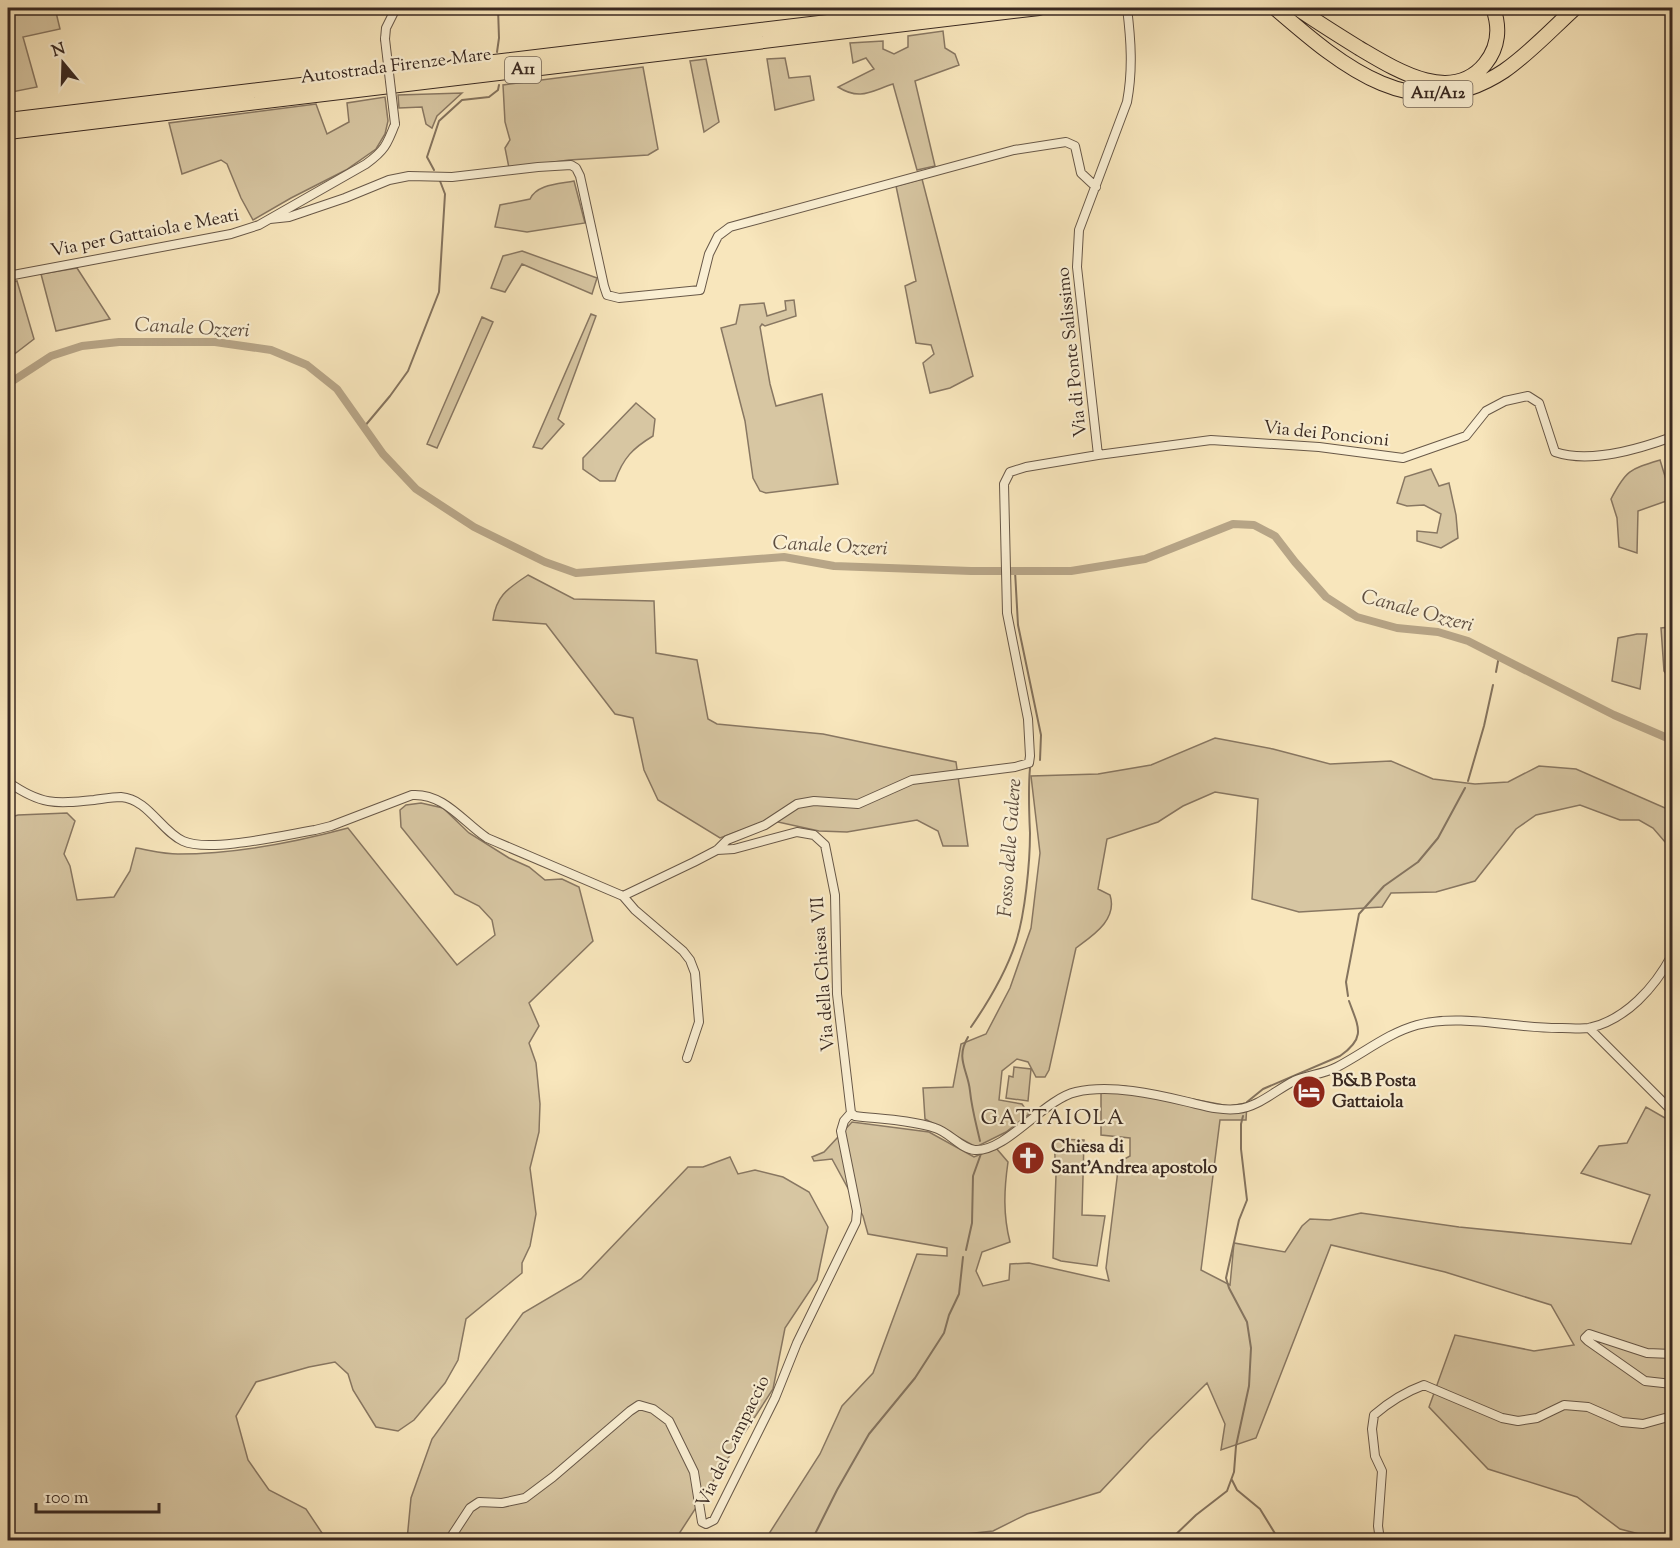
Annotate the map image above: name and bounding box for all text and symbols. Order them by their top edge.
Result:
north arrow [33,33,93,93]
text: N [49,38,69,64]
street label: Autostrada Firenze-Mare [299,42,493,92]
road number: A11 [505,57,541,83]
road number: A11/A12 [1404,81,1472,107]
street label: Via per Gattaiola e Meati [49,203,241,265]
street label: Via di Ponte Salissimo [1051,266,1095,438]
water label: Canale Ozzeri [134,312,250,346]
street label: Via dei Poncioni [1262,415,1390,455]
water label: Canale Ozzeri [772,530,888,564]
water label: Canale Ozzeri [1358,583,1476,641]
water label: Fosso delle Galere [992,778,1030,918]
street label: Via della Chiesa VII [806,896,842,1052]
place label: B&B Posta Gattaiola [1332,1069,1417,1116]
hotel icon: B&B Posta Gattaiola [1291,1074,1327,1110]
district label: GATTAIOLA [980,1104,1126,1134]
place label: Chiesa di Sant'Andrea apostolo [1051,1135,1217,1182]
church icon: Chiesa di Sant'Andrea apostolo [1010,1140,1046,1176]
street label: Via del Campaccio [691,1371,777,1513]
scale bar [36,1476,159,1514]
text: 100 m [45,1486,89,1512]

